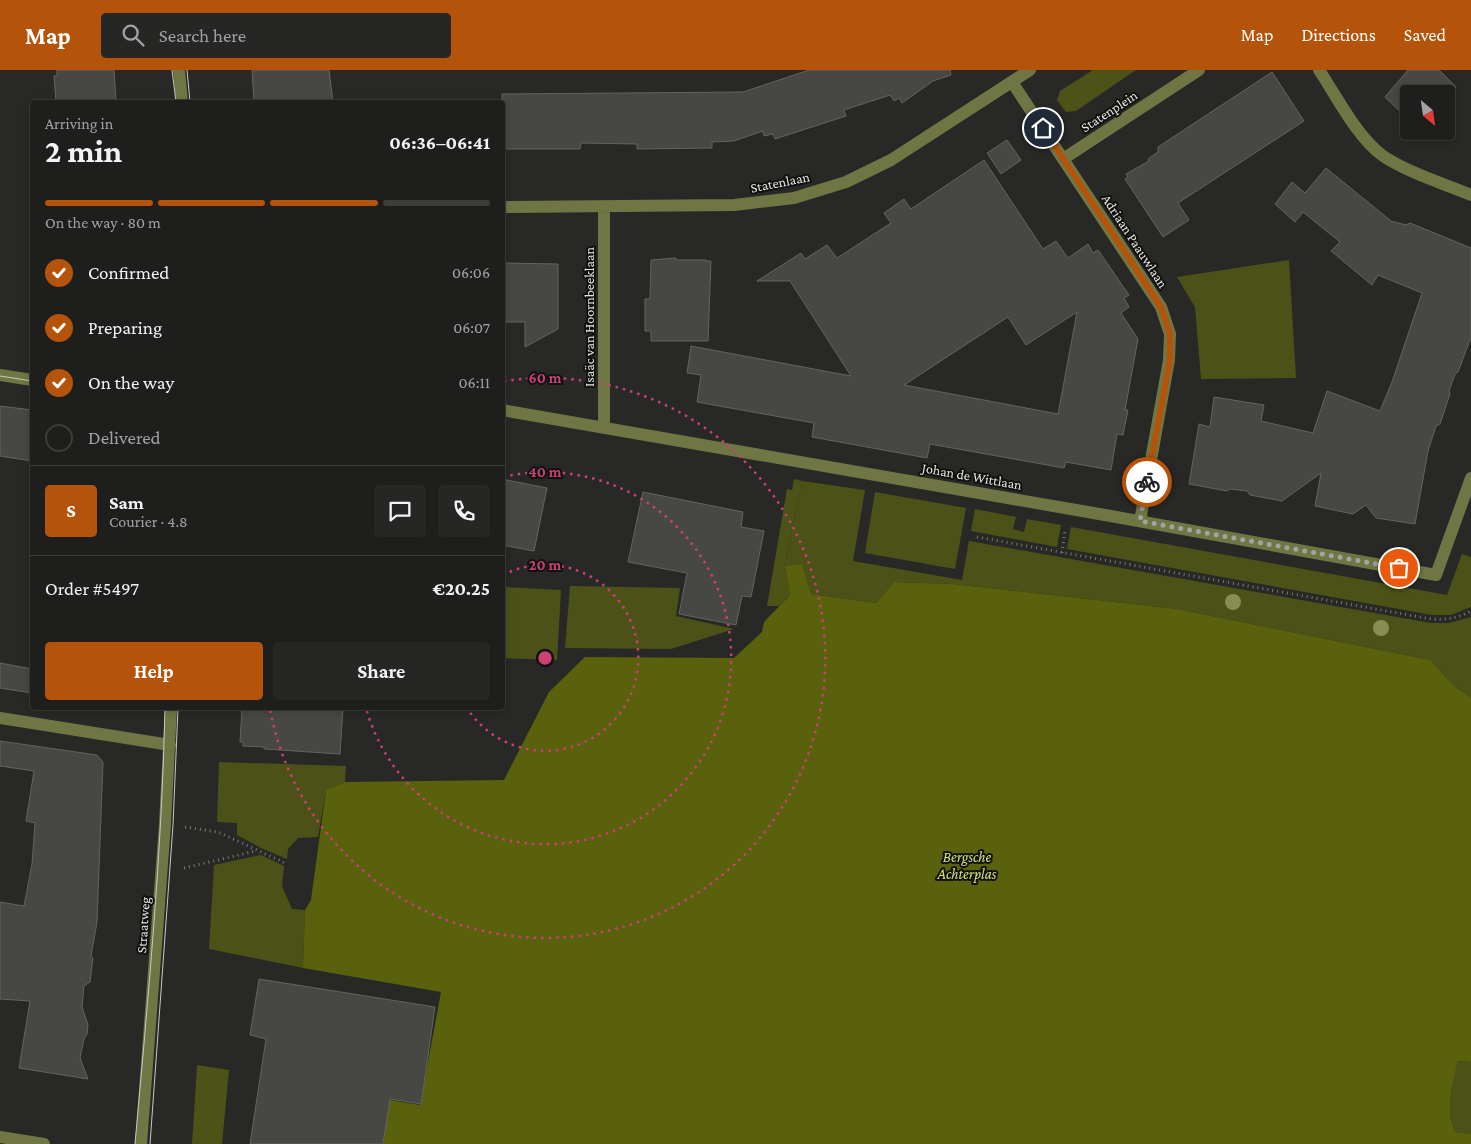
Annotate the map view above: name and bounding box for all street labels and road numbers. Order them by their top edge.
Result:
street label: Statenplein [1078,87,1141,135]
street label: Statenlaan [749,168,811,196]
street label: Adriaan Paauwlaan [1099,191,1172,291]
street label: Isaäc van Hoornbeeklaan [581,247,597,387]
street label: Johan de Wittlaan [919,459,1024,493]
street label: Straatweg [133,896,153,954]

